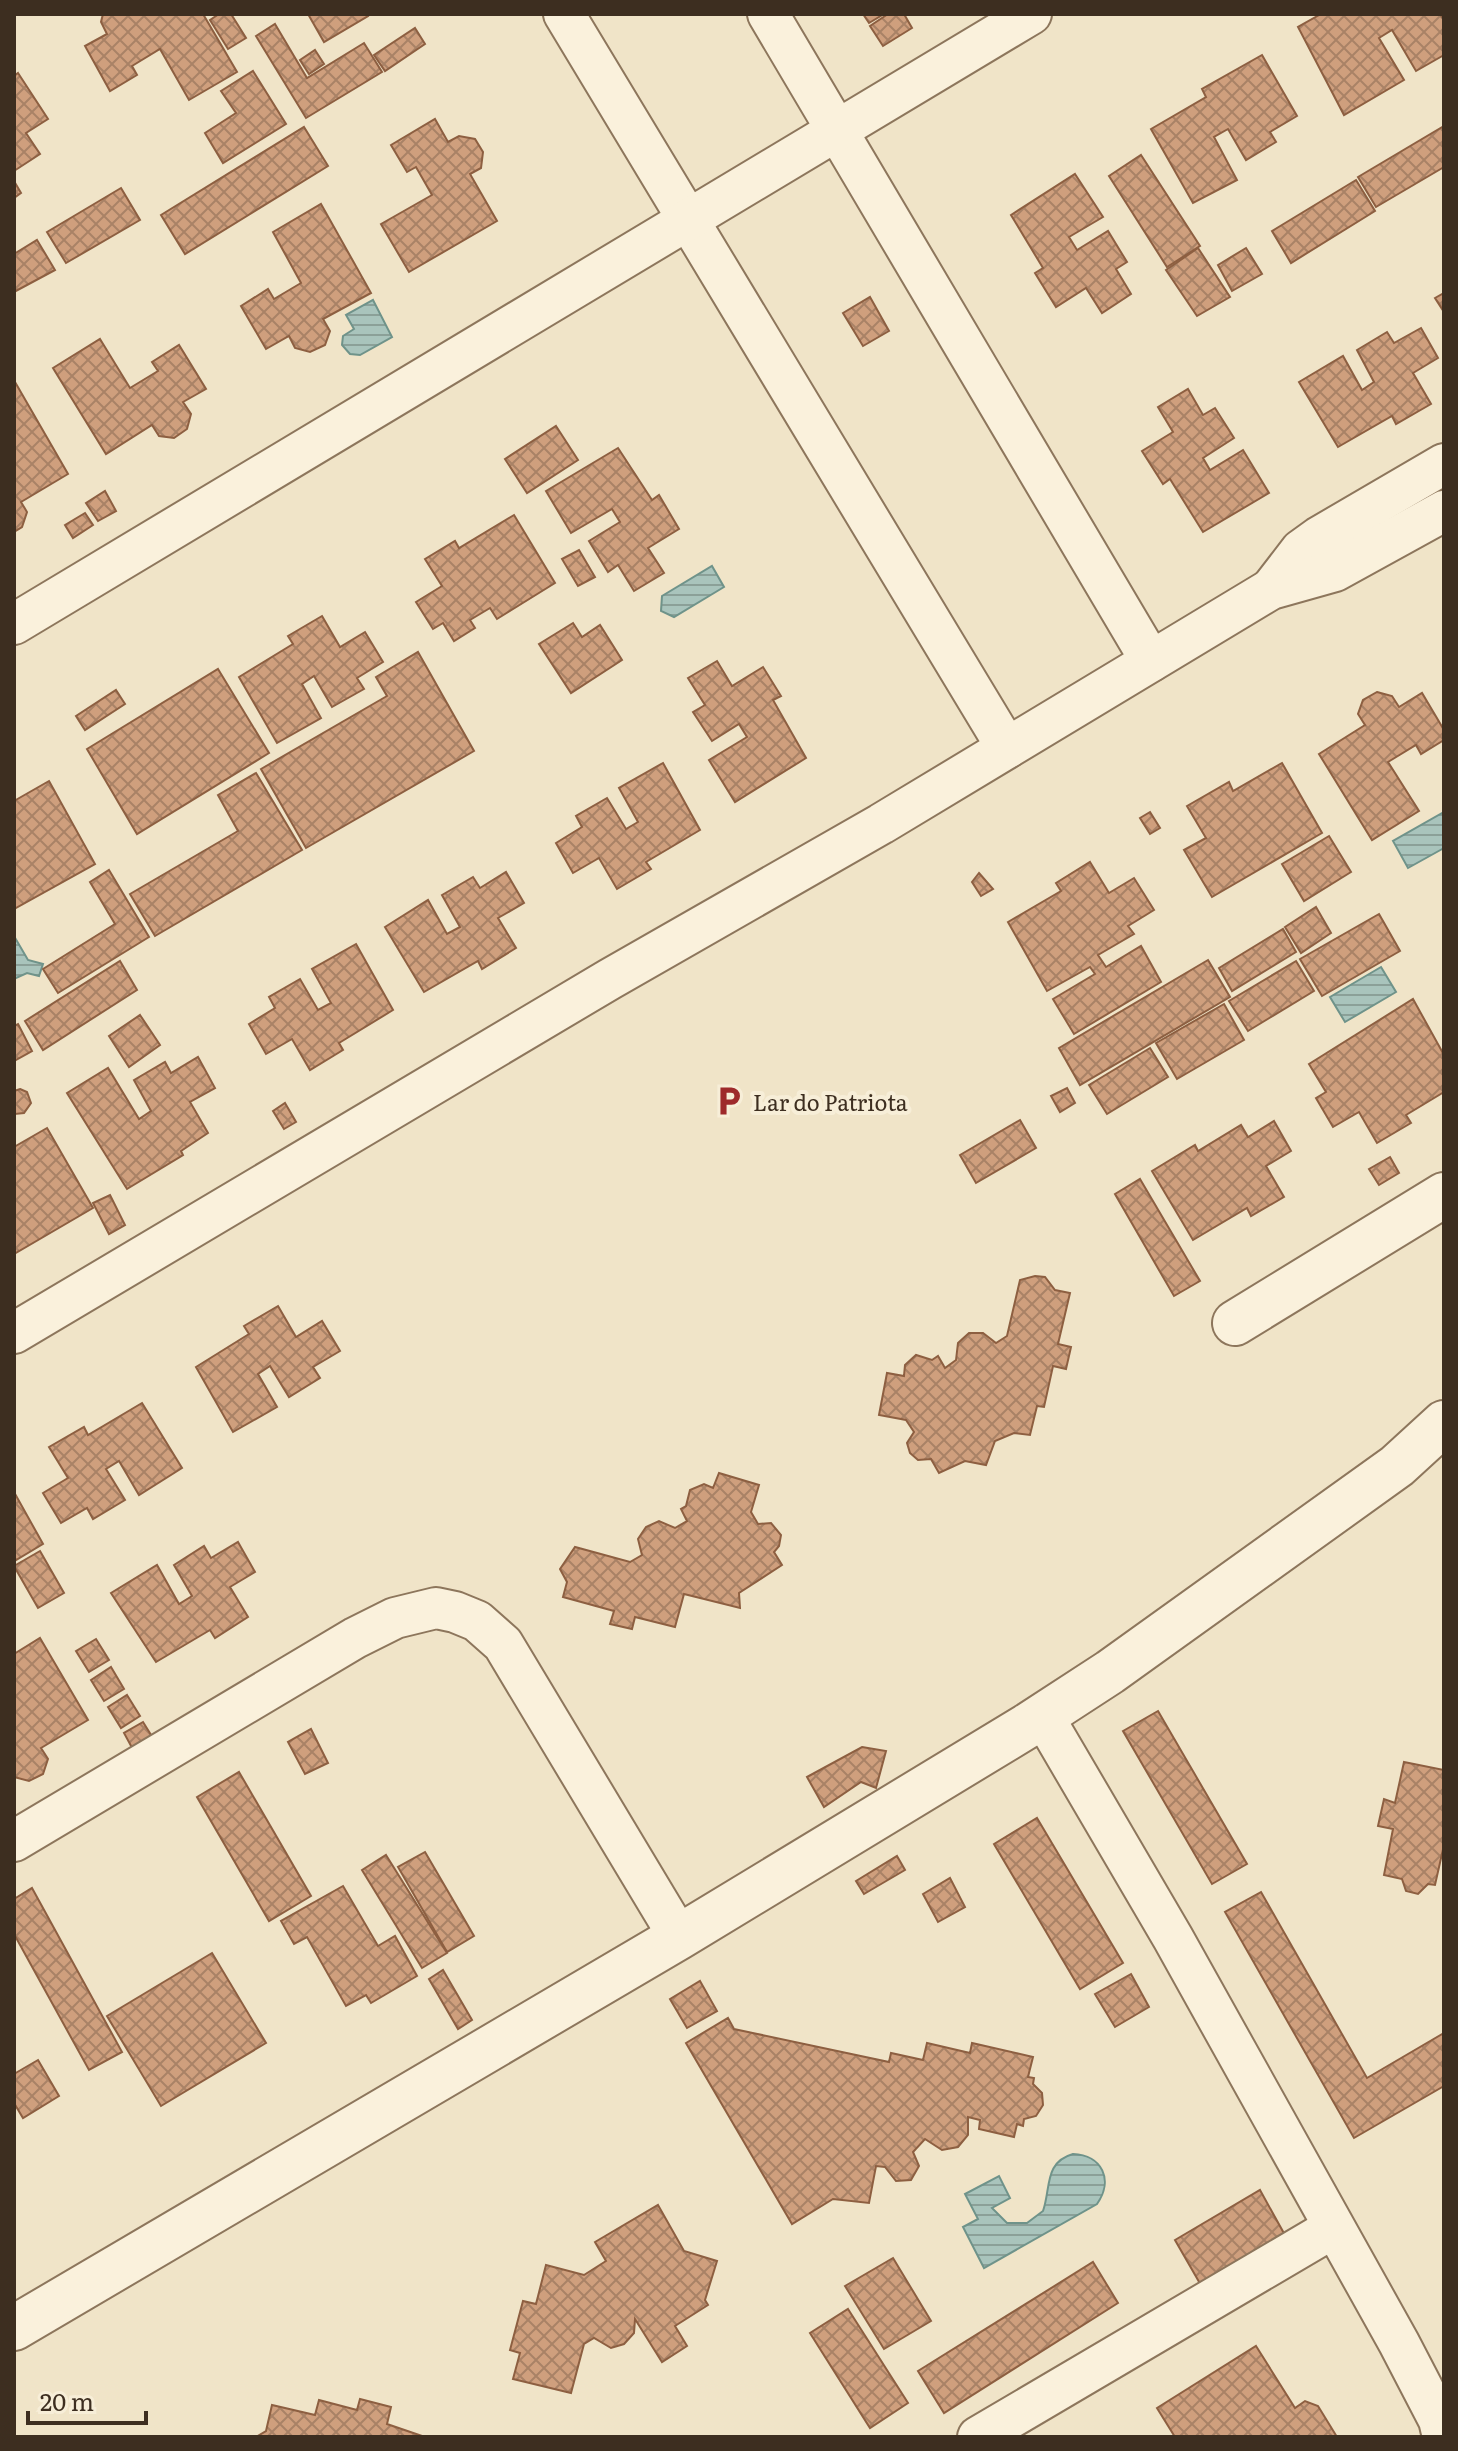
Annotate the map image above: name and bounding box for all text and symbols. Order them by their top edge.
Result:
parking icon: Lar do Patriota [712,1084,746,1118]
place label: Lar do Patriota [753,1085,908,1118]
scale bar [28,2375,146,2425]
text: 20 m [40,2383,94,2418]

